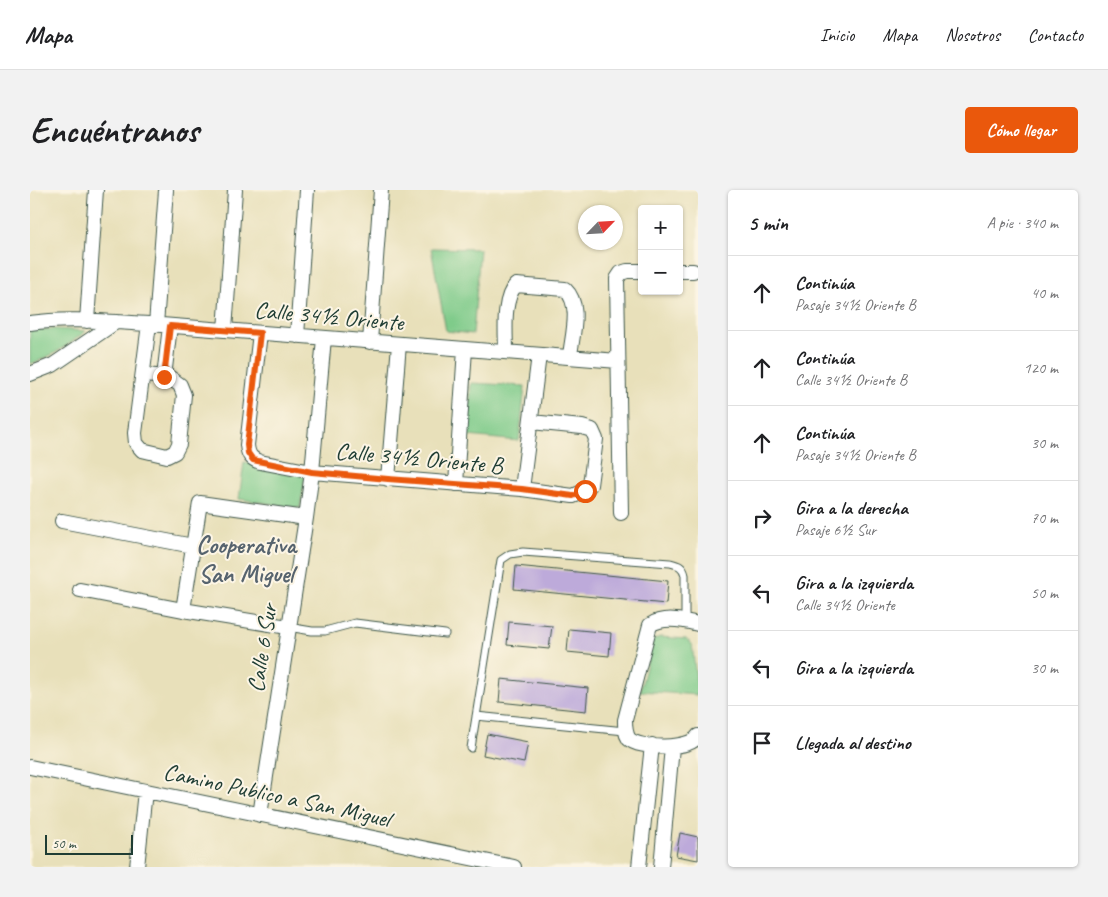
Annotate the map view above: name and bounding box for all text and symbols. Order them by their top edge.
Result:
text: Mapa [25,20,72,50]
text: Inicio [820,24,854,46]
text: Mapa [882,24,917,46]
text: Nosotros [945,24,1000,46]
text: Contacto [1028,24,1083,46]
button: Cómo llegar [965,107,1078,153]
text: Encuéntranos [30,108,199,153]
north arrow [578,205,623,250]
map controls [638,205,683,295]
button: + [638,205,683,250]
text: 5 min [748,210,788,236]
text: A pie · 340 m [987,213,1058,233]
button: − [638,250,683,295]
text: Continúa [795,271,854,295]
icon: ahead [748,279,776,307]
text: 40 m [1031,283,1058,303]
street label: Calle 34½ Oriente [253,295,407,338]
text: Pasaje 34½ Oriente B [795,295,916,315]
text: Continúa [795,346,854,370]
icon: ahead [748,354,776,382]
text: 120 m [1024,358,1058,378]
route end [153,366,176,389]
text: Calle 34½ Oriente B [795,370,907,390]
text: Continúa [795,421,854,445]
icon: ahead [748,429,776,457]
text: 30 m [1031,433,1058,453]
street label: Calle 34½ Oriente B [334,436,505,480]
text: Pasaje 34½ Oriente B [795,445,916,465]
route start [574,480,597,503]
text: Gira a la derecha [795,496,908,520]
icon: right [748,504,776,532]
text: 70 m [1031,508,1058,528]
text: Pasaje 6½ Sur [795,520,876,540]
district label: Cooperativa San Miguel [196,529,298,590]
text: Gira a la izquierda [795,571,913,595]
icon: left [748,579,776,607]
text: 50 m [1031,583,1058,603]
text: Calle 34½ Oriente [795,595,895,615]
street label: Calle 6 Sur [240,599,284,694]
icon: left [748,654,776,682]
text: Gira a la izquierda [795,656,913,680]
text: 30 m [1031,658,1058,678]
icon: arrive [748,729,776,757]
text: Llegada al destino [795,731,911,755]
street label: Camino Publico a San Miguel [161,756,397,835]
scale bar [45,832,132,855]
text: 50 m [52,835,76,852]

